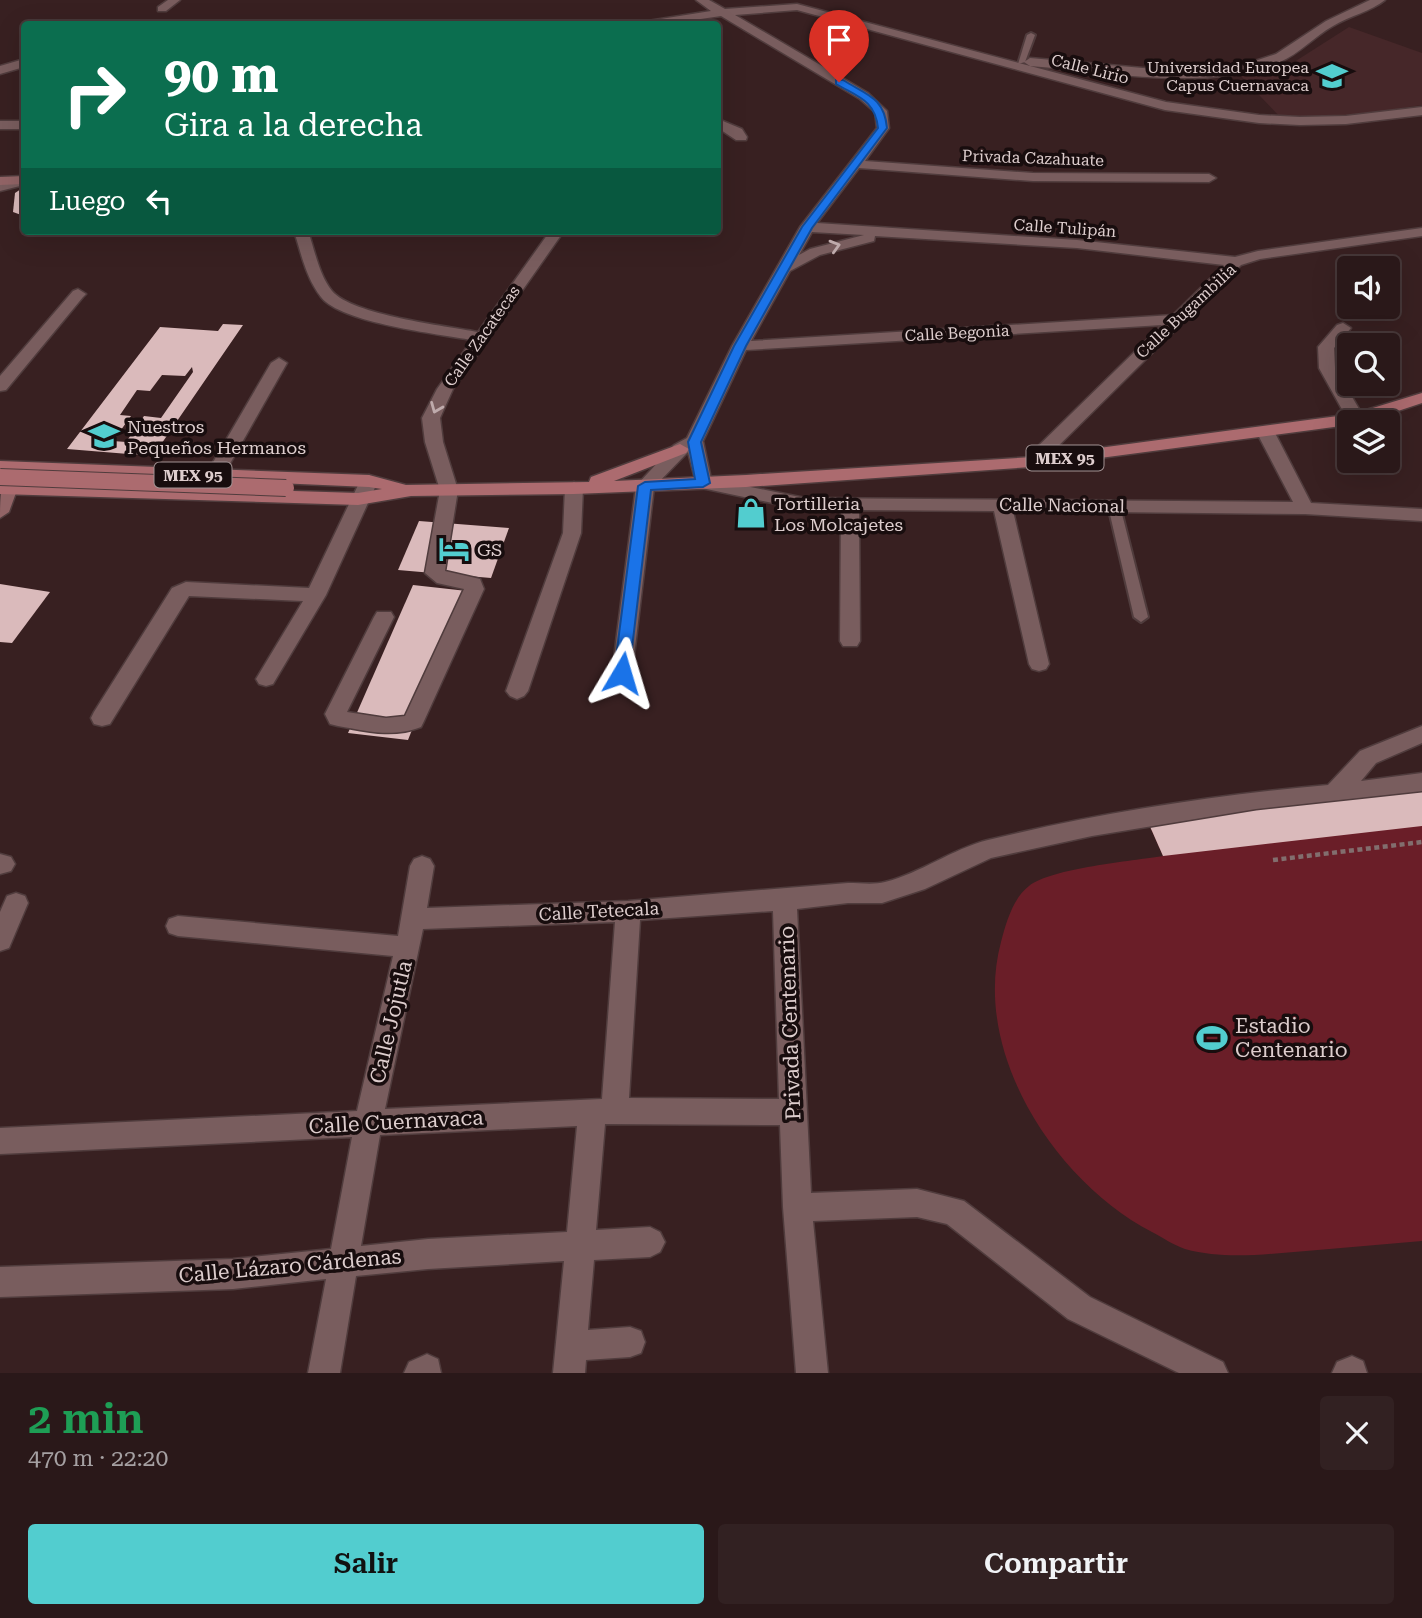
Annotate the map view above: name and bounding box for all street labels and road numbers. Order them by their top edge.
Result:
street label: Calle Lirio [1049,50,1131,88]
street label: Privada Cazahuate [962,146,1105,170]
street label: Calle Tulipán [1013,215,1117,241]
street label: Calle Bugambilia [1132,260,1240,362]
street label: Calle Zacatecas [440,282,524,390]
street label: Calle Begonia [904,321,1010,345]
road number: MEX 95 [1026,446,1104,471]
road number: MEX 95 [154,462,232,488]
street label: Calle Nacional [999,493,1125,517]
street label: Calle Tetecala [538,897,660,925]
street label: Privada Centenario [775,925,805,1121]
street label: Calle Jojutla [365,957,417,1086]
street label: Calle Cuernavaca [308,1105,485,1139]
street label: Calle Lázaro Cárdenas [178,1244,402,1288]

